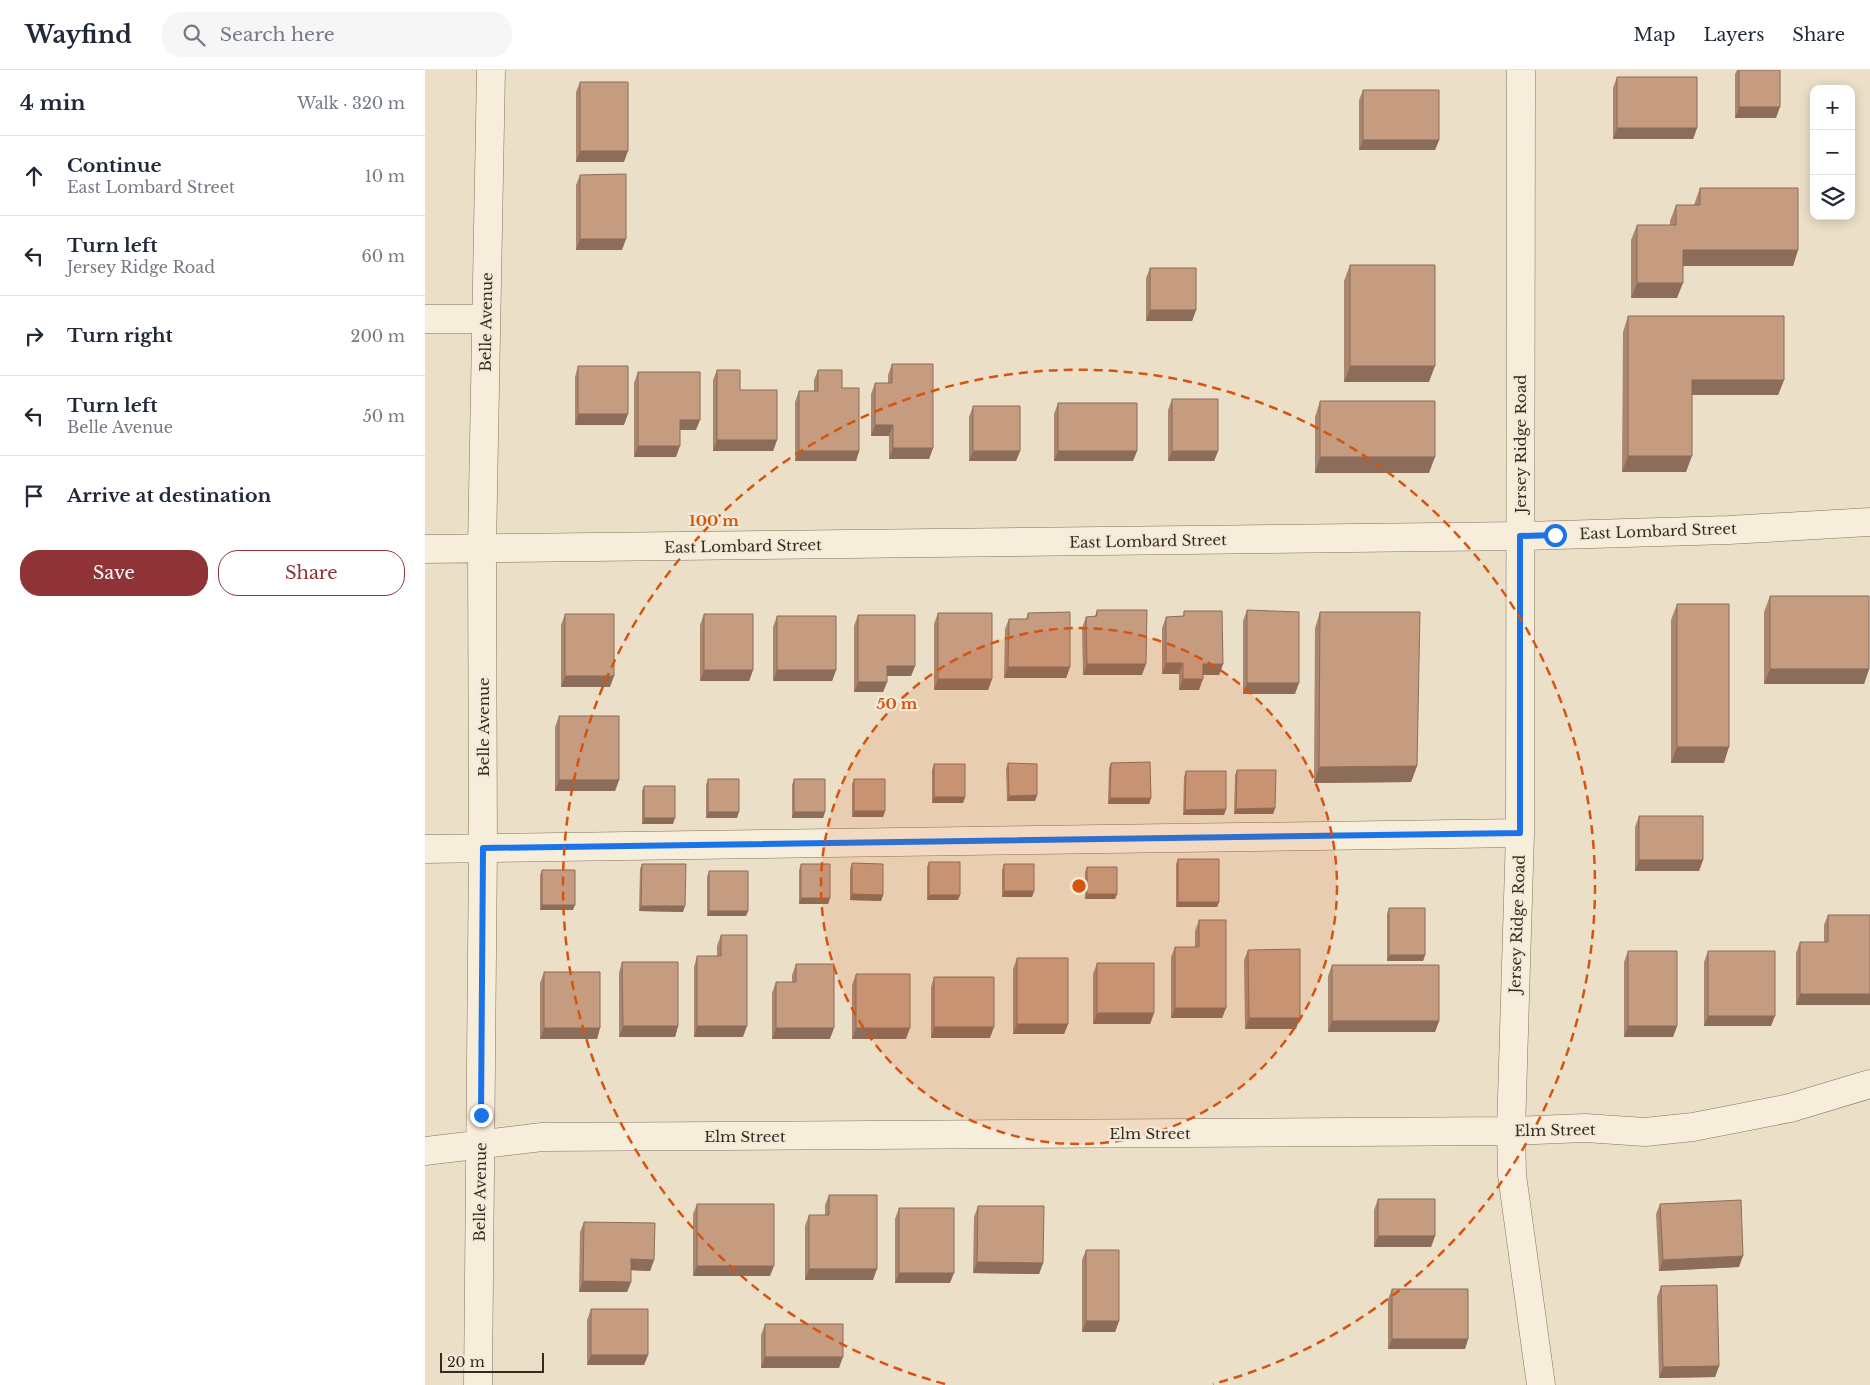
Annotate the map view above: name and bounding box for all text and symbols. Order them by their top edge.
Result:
search box [162,12,512,57]
text: Wayfind [25,20,132,49]
icon: search [180,21,208,49]
text: Search here [220,23,335,46]
text: Map [1634,24,1675,46]
text: Layers [1703,24,1764,46]
text: Share [1792,24,1845,46]
map controls [1810,85,1855,220]
button: + [1810,85,1855,130]
text: 4 min [20,90,86,116]
text: Walk · 320 m [297,93,405,113]
button: − [1810,130,1855,175]
text: Continue [67,154,162,177]
icon: ahead [20,162,48,190]
text: 10 m [365,166,405,186]
button: layers [1810,175,1855,220]
text: East Lombard Street [67,177,235,197]
text: Turn left [67,234,158,257]
icon: left [20,242,48,270]
text: 60 m [362,246,405,266]
text: Jersey Ridge Road [67,257,215,277]
street label: Belle Avenue [476,272,496,372]
icon: right [20,322,48,350]
text: Turn right [67,324,173,347]
text: 200 m [351,326,405,346]
street label: Jersey Ridge Road [1511,375,1530,515]
text: Turn left [67,394,158,417]
icon: left [20,402,48,430]
text: 50 m [363,406,405,426]
text: Belle Avenue [67,417,173,437]
icon: arrive [20,482,48,510]
text: Arrive at destination [67,484,271,507]
text: 100 m [689,511,739,530]
street label: East Lombard Street [1579,519,1737,543]
route start [1544,524,1567,547]
street label: East Lombard Street [1069,530,1227,552]
street label: East Lombard Street [664,535,822,557]
button: Save [20,550,208,596]
button: Share [218,550,405,596]
street label: Belle Avenue [474,677,493,777]
text: 50 m [877,694,918,713]
street label: Jersey Ridge Road [1505,854,1529,996]
centre of rings [1070,877,1088,895]
route end [470,1104,493,1127]
street label: Elm Street [1514,1120,1596,1140]
street label: Elm Street [1109,1124,1191,1143]
street label: Elm Street [704,1127,786,1146]
street label: Belle Avenue [470,1142,490,1242]
scale bar [440,1350,544,1373]
text: 20 m [447,1353,485,1371]

